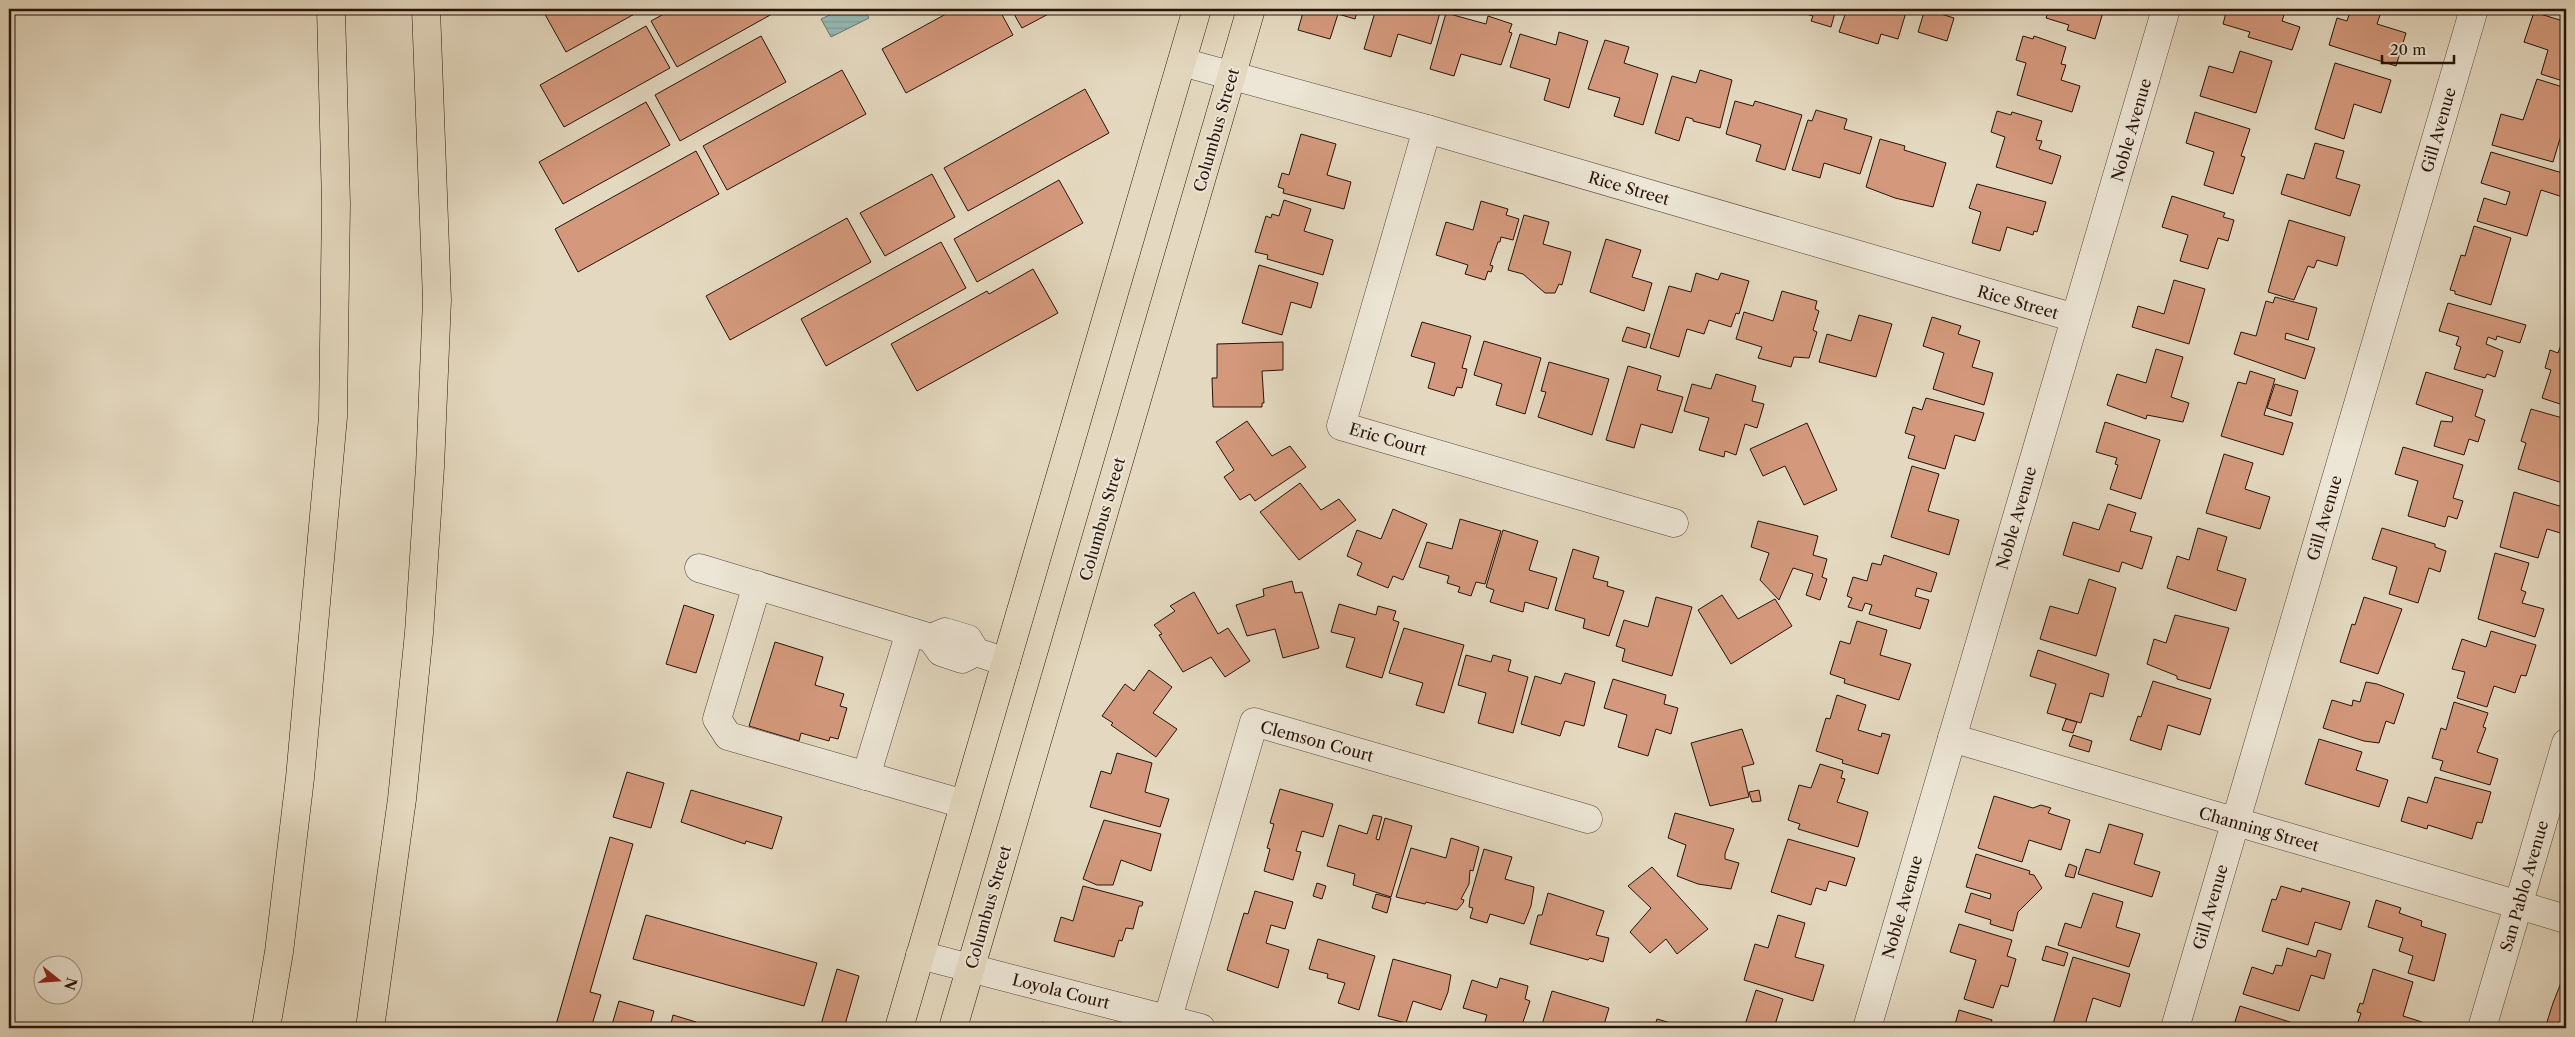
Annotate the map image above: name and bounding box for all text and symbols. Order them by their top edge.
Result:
scale bar [2382,32,2455,64]
text: 20 m [2390,40,2426,59]
street label: Columbus Street [1189,66,1243,194]
street label: Noble Avenue [2107,76,2155,184]
street label: Gill Avenue [2416,85,2460,175]
street label: Rice Street [1586,167,1672,209]
street label: Rice Street [1975,281,2061,323]
street label: Eric Court [1347,418,1429,460]
street label: Columbus Street [1075,455,1129,583]
street label: Noble Avenue [1992,464,2040,572]
street label: Gill Avenue [2302,473,2346,563]
street label: Clemson Court [1258,716,1376,766]
street label: Channing Street [2197,802,2322,856]
street label: San Pablo Avenue [2496,818,2552,954]
street label: Columbus Street [961,843,1015,971]
street label: Noble Avenue [1878,853,1926,961]
street label: Gill Avenue [2188,862,2232,952]
north arrow [32,954,82,1004]
street label: Loyola Court [1010,969,1112,1013]
text: N [60,975,81,992]

